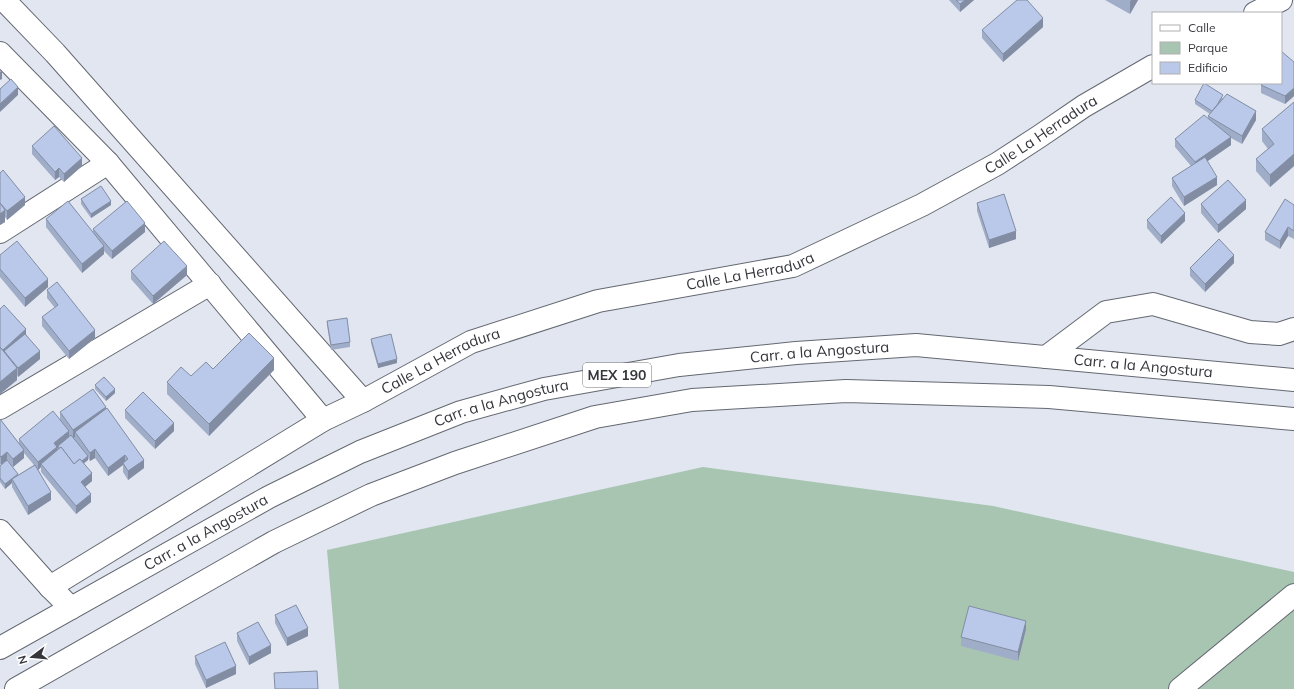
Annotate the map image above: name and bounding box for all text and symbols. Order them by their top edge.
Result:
legend [1152,12,1282,84]
text: Calle [1188,20,1215,35]
text: Parque [1188,40,1228,55]
text: Edificio [1188,60,1228,75]
street label: Calle La Herradura [981,90,1100,178]
street label: Calle La Herradura [685,247,817,294]
street label: Calle La Herradura [378,323,502,398]
street label: Carr. a la Angostura [749,337,890,367]
street label: Carr. a la Angostura [1073,350,1214,381]
road number: MEX 190 [583,363,651,387]
street label: Carr. a la Angostura [431,375,570,431]
street label: Carr. a la Angostura [140,490,271,574]
north arrow [12,637,52,677]
text: N [15,654,30,666]

